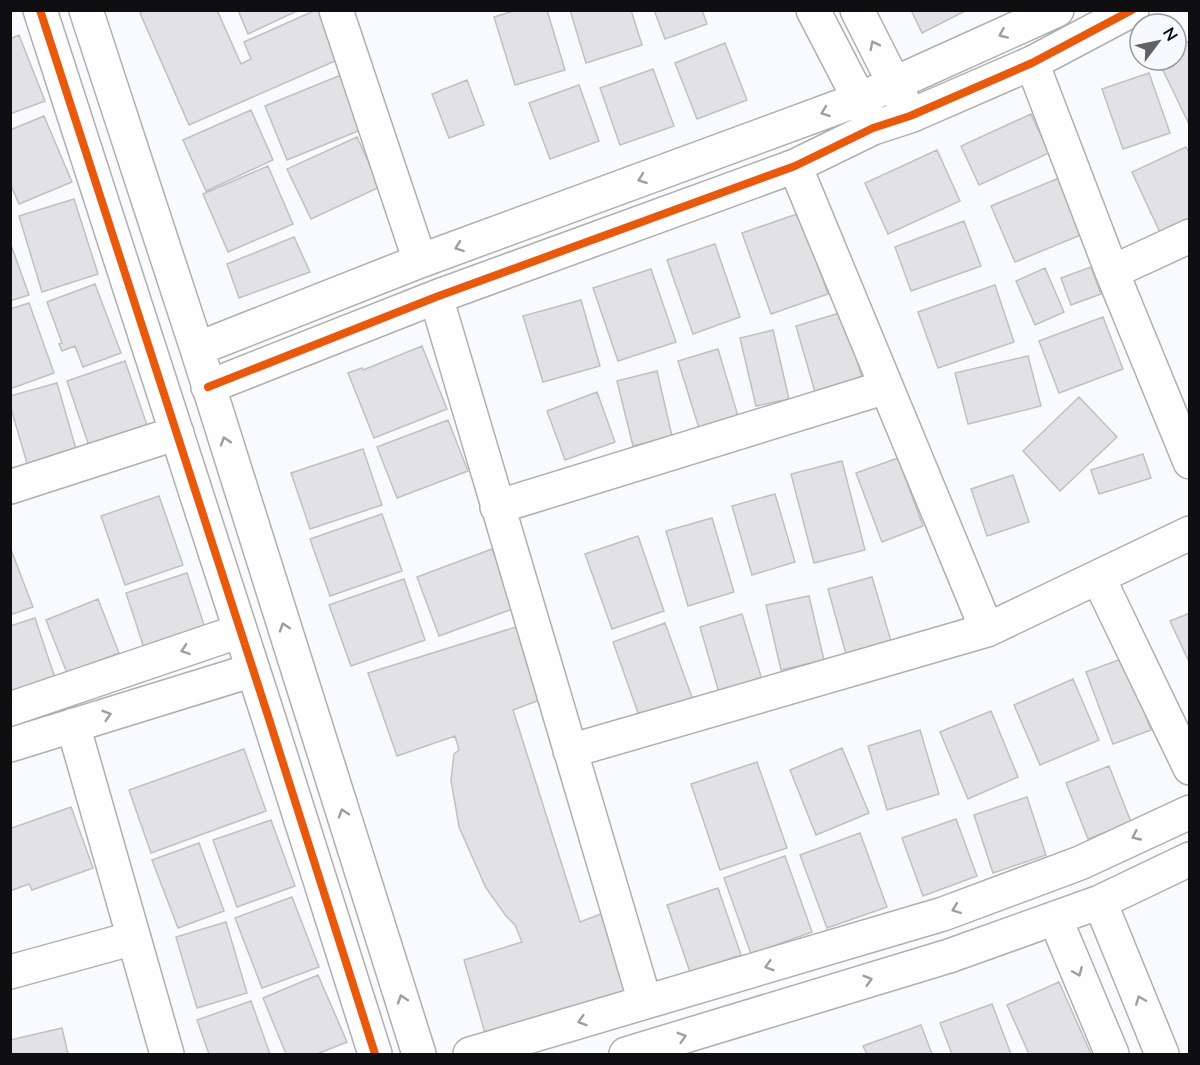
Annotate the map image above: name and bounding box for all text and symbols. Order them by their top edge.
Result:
north arrow [1128,12,1188,72]
text: N [1160,24,1182,44]
one-way arrow [999,27,1010,39]
one-way arrow [870,40,882,51]
one-way arrow [820,104,830,117]
one-way arrow [637,172,648,184]
one-way arrow [454,239,464,252]
one-way arrow [220,436,232,447]
one-way arrow [279,622,291,633]
one-way arrow [180,643,191,655]
one-way arrow [101,710,112,722]
one-way arrow [337,808,350,819]
one-way arrow [1132,829,1143,841]
one-way arrow [951,902,962,915]
one-way arrow [764,959,775,971]
one-way arrow [1071,965,1083,976]
one-way arrow [862,975,873,988]
one-way arrow [396,994,409,1005]
one-way arrow [1135,996,1147,1007]
one-way arrow [577,1014,588,1026]
one-way arrow [676,1032,687,1044]

